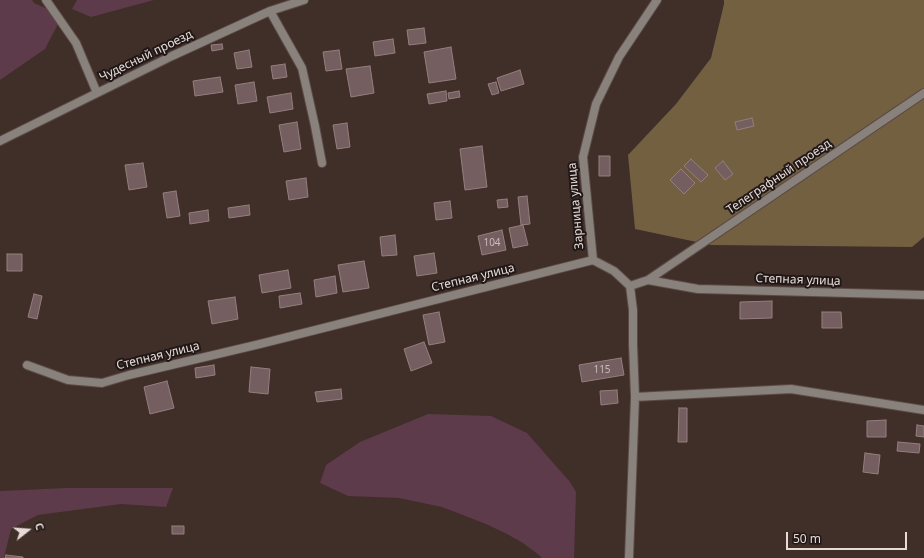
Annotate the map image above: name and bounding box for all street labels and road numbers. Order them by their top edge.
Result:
street label: Чудесный проезд [97,27,195,85]
street label: Телеграфный проезд [724,137,834,217]
street label: Зарница улица [565,162,587,250]
street label: Степная улица [430,261,516,295]
street label: Степная улица [755,271,841,289]
street label: Степная улица [115,339,201,373]

